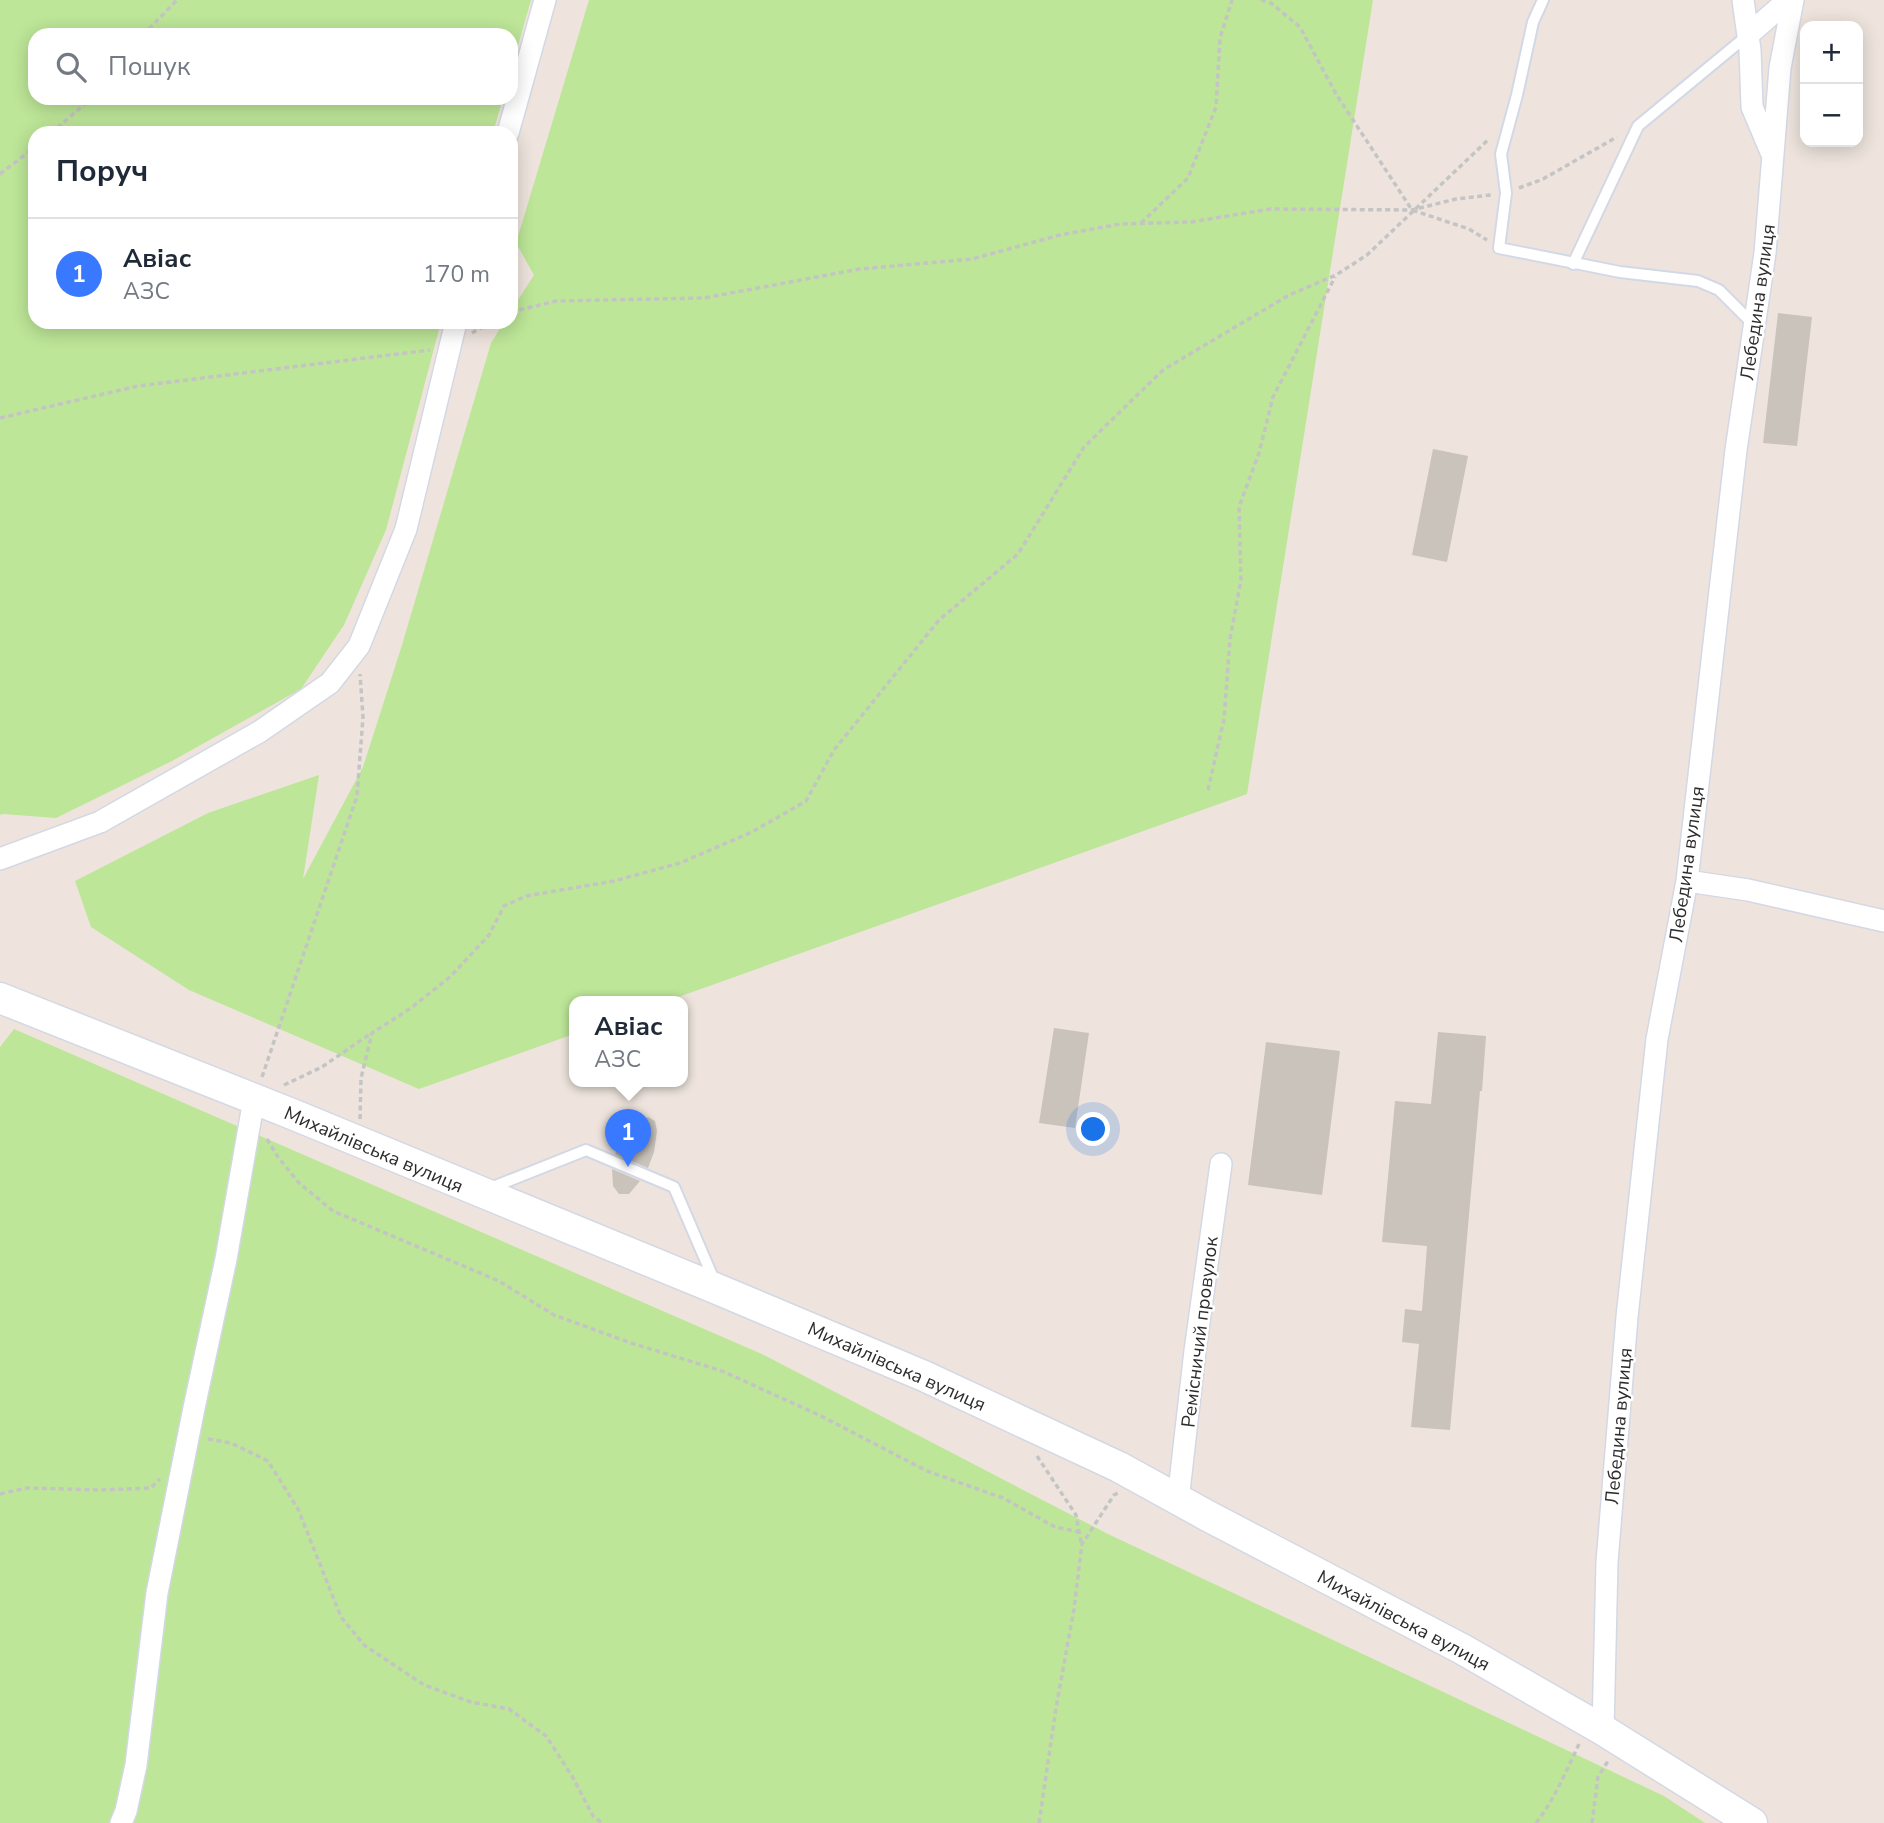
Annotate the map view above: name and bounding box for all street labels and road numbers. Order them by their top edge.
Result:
street label: Лебедина вулиця [1734,222,1782,382]
street label: Лебедина вулиця [1663,784,1711,944]
street label: Михайлівська вулиця [280,1100,467,1199]
street label: Ремісничий провулок [1175,1235,1225,1429]
street label: Михайлівська вулиця [803,1316,990,1418]
street label: Лебедина вулиця [1599,1347,1639,1506]
street label: Михайлівська вулиця [1313,1564,1495,1678]

